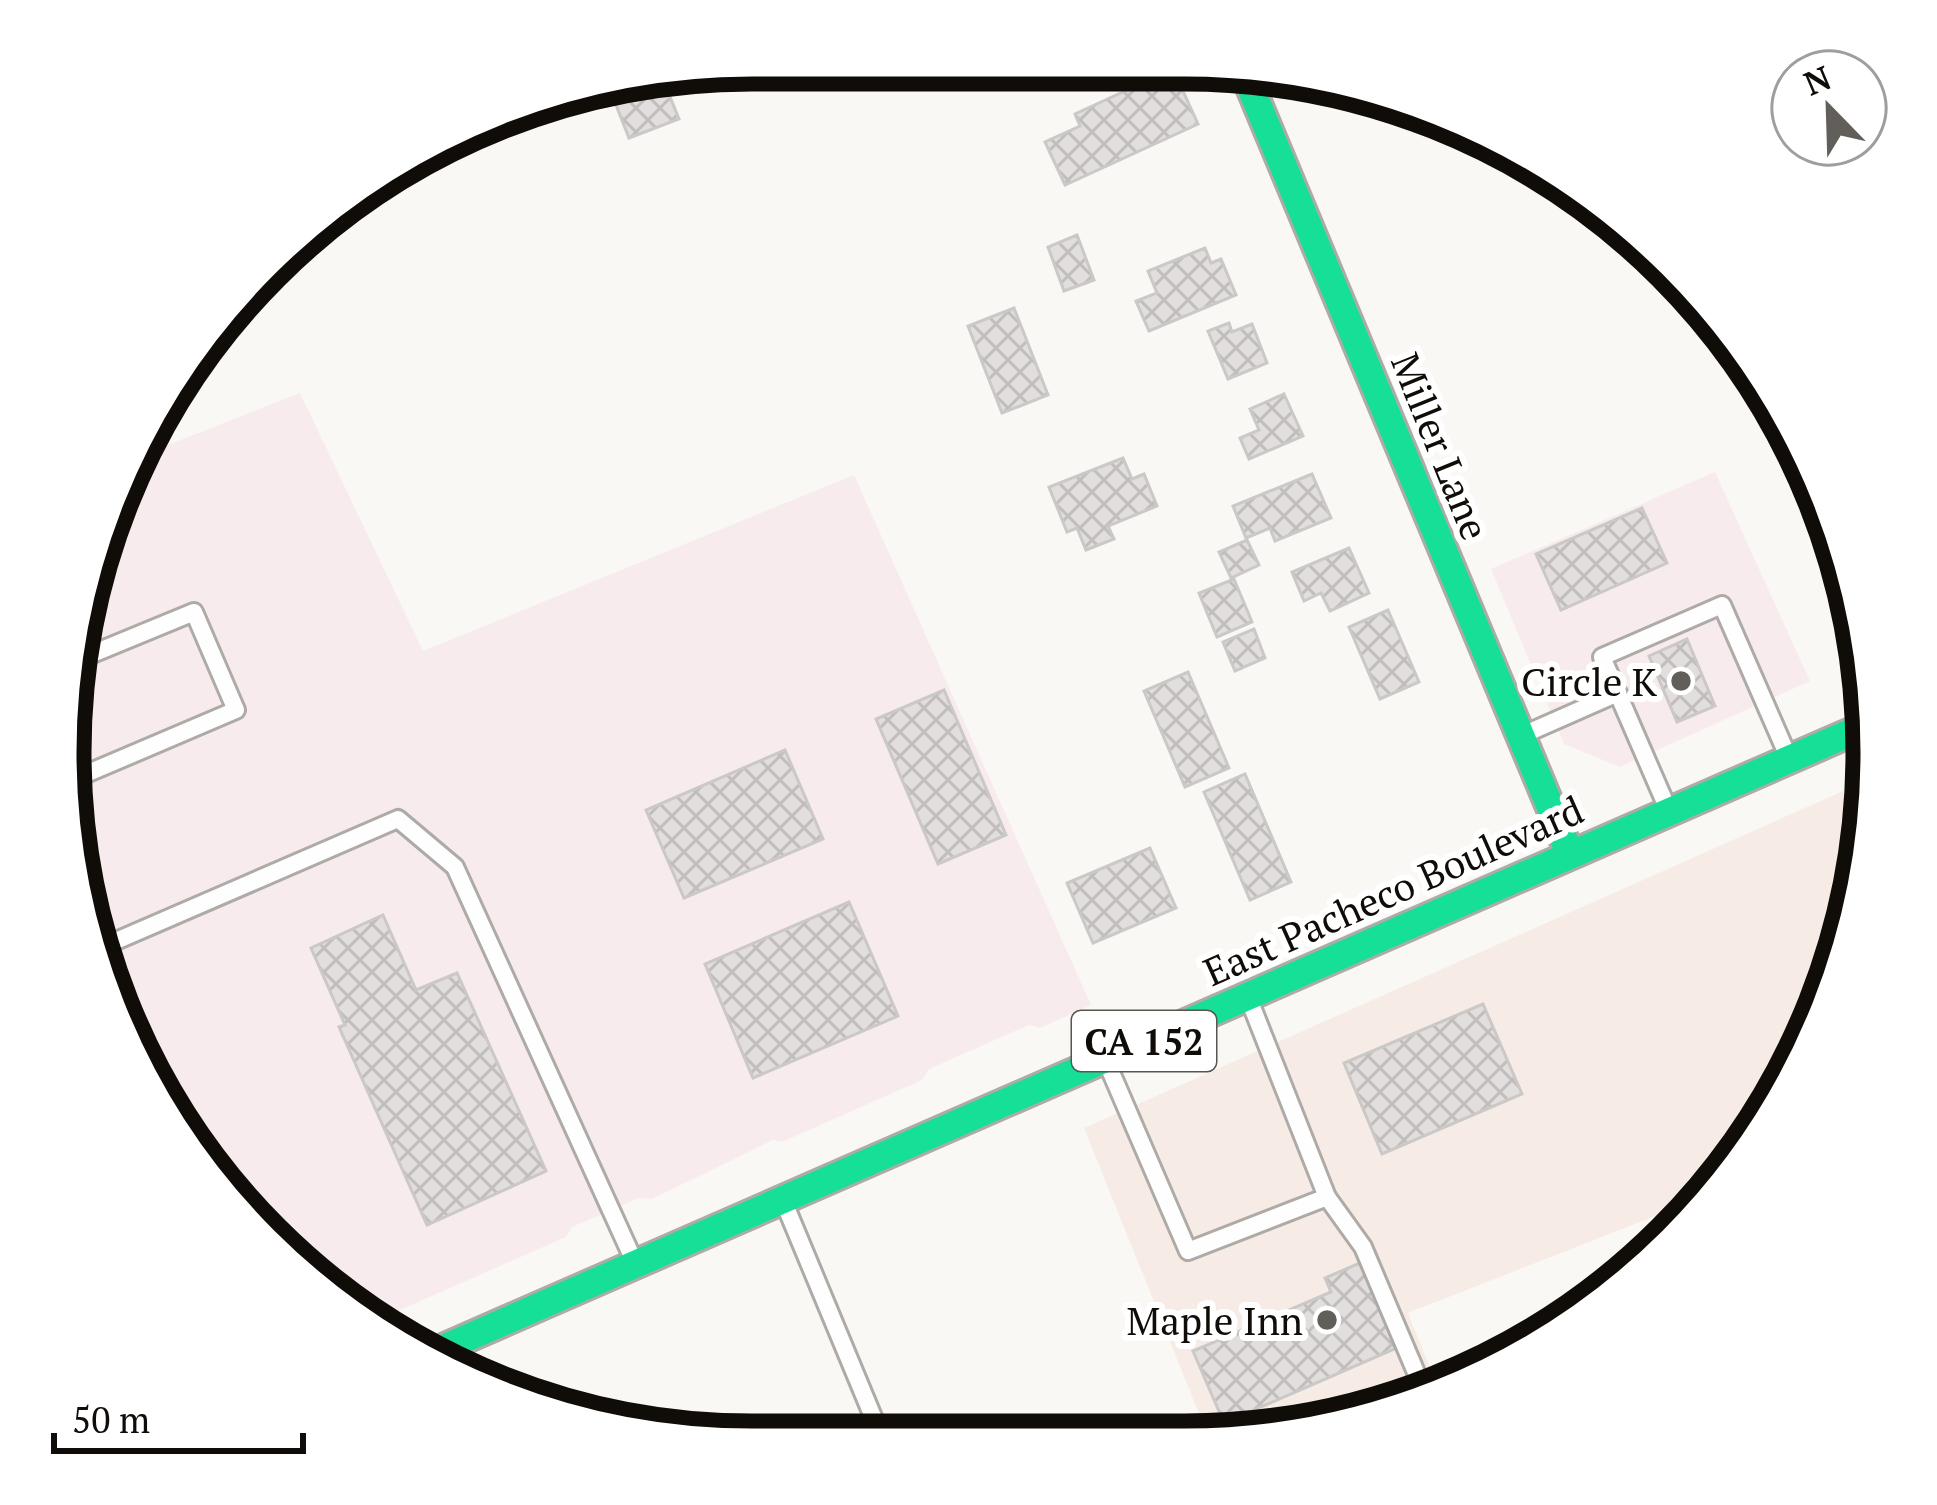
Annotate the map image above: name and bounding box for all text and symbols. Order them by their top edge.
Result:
north arrow [1769,48,1889,168]
text: N [1797,55,1837,105]
street label: Miller Lane [1380,345,1502,547]
place label: Circle K [1521,655,1658,707]
marker: Circle K [1668,668,1694,694]
street label: East Pacheco Boulevard [1195,783,1591,997]
road number: CA 152 [1072,1011,1216,1071]
place label: Maple Inn [1127,1294,1303,1346]
marker: Maple Inn [1314,1307,1340,1333]
scale bar [54,1379,303,1453]
text: 50 m [72,1396,150,1443]

